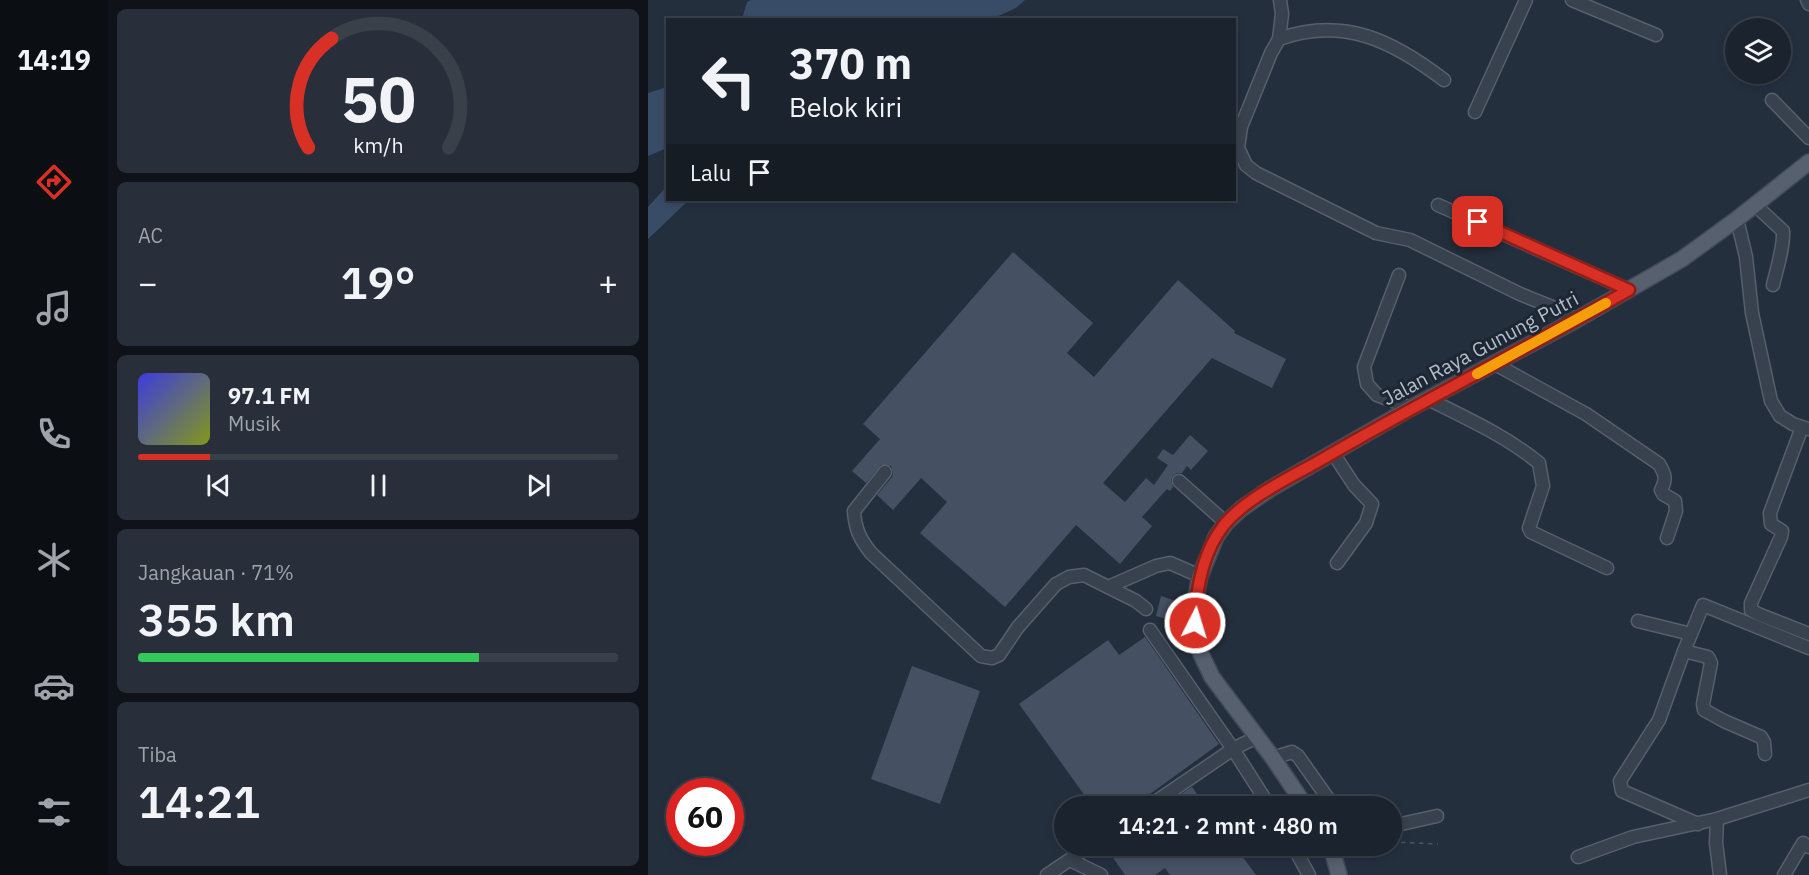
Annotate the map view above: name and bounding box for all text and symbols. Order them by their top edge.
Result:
map controls [1725,18,1791,84]
button: layers [1725,18,1791,84]
text: 370 m [789,36,912,91]
text: 14:19 [17,42,91,77]
icon: left [690,42,768,120]
text: 50 [341,58,415,139]
text: Belok kiri [789,89,902,124]
text: km/h [353,131,403,159]
icon: arrive [743,156,776,189]
text: Lalu [690,158,731,187]
icon: directions [33,161,75,203]
pin [1452,196,1503,247]
icon: arrive [1461,205,1494,238]
text: AC [138,222,163,249]
text: 19° [340,253,416,311]
text: − [138,261,158,304]
text: + [598,261,618,304]
street label: Jalan Raya Gunung Putri [1377,285,1583,411]
icon: music [33,287,75,329]
text: 97.1 FM [228,381,311,410]
text: Musik [228,410,281,437]
icon: phone [33,413,75,455]
icon: previous [202,469,235,502]
icon: pause [362,469,395,502]
icon: next [522,469,555,502]
icon: climate [33,539,75,581]
text: Jangkauan · 71% [138,559,294,586]
text: 355 km [138,590,295,648]
position arrow [1163,591,1227,655]
icon: car [33,665,75,707]
text: Tiba [138,741,177,768]
text: 14:21 [138,772,260,830]
speed limit sign: 60 [666,778,744,856]
icon: filters [33,791,75,833]
text: 14:21 · 2 mnt · 480 m [1118,811,1338,840]

